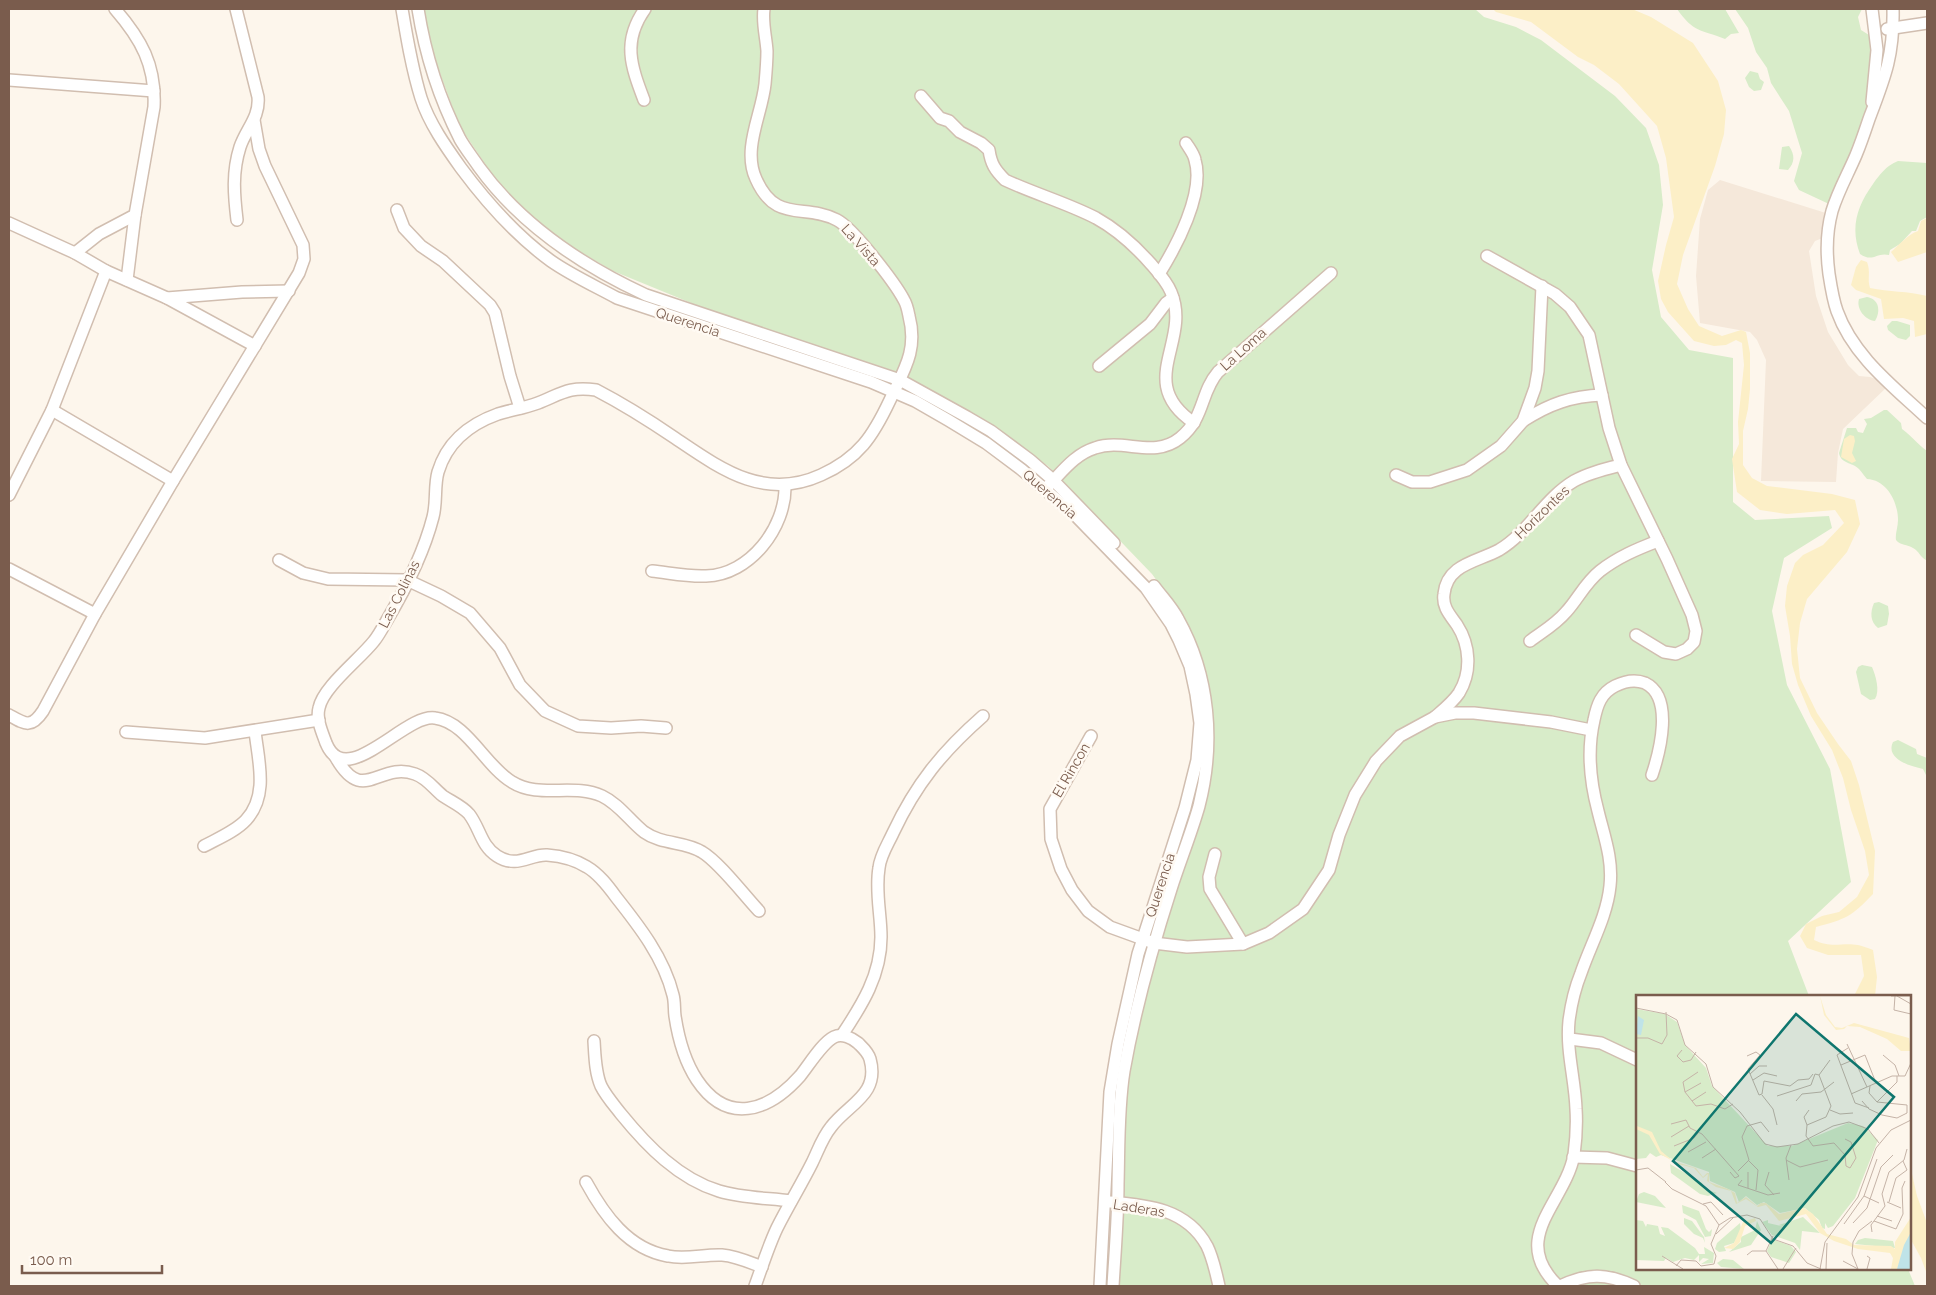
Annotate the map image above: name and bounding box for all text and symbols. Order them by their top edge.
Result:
street label: La Vista [838,221,884,269]
street label: Querencia [654,304,722,340]
street label: La Loma [1217,324,1269,374]
street label: Querencia [1020,466,1080,522]
street label: Horizontes [1512,482,1573,542]
street label: Las Colinas [375,557,423,630]
street label: El Rincon [1049,740,1093,800]
street label: Querencia [1142,851,1178,919]
inset map [1636,995,1911,1270]
street label: Laderas [1112,1196,1166,1220]
scale bar [22,1242,162,1274]
text: 100 m [30,1251,72,1269]

